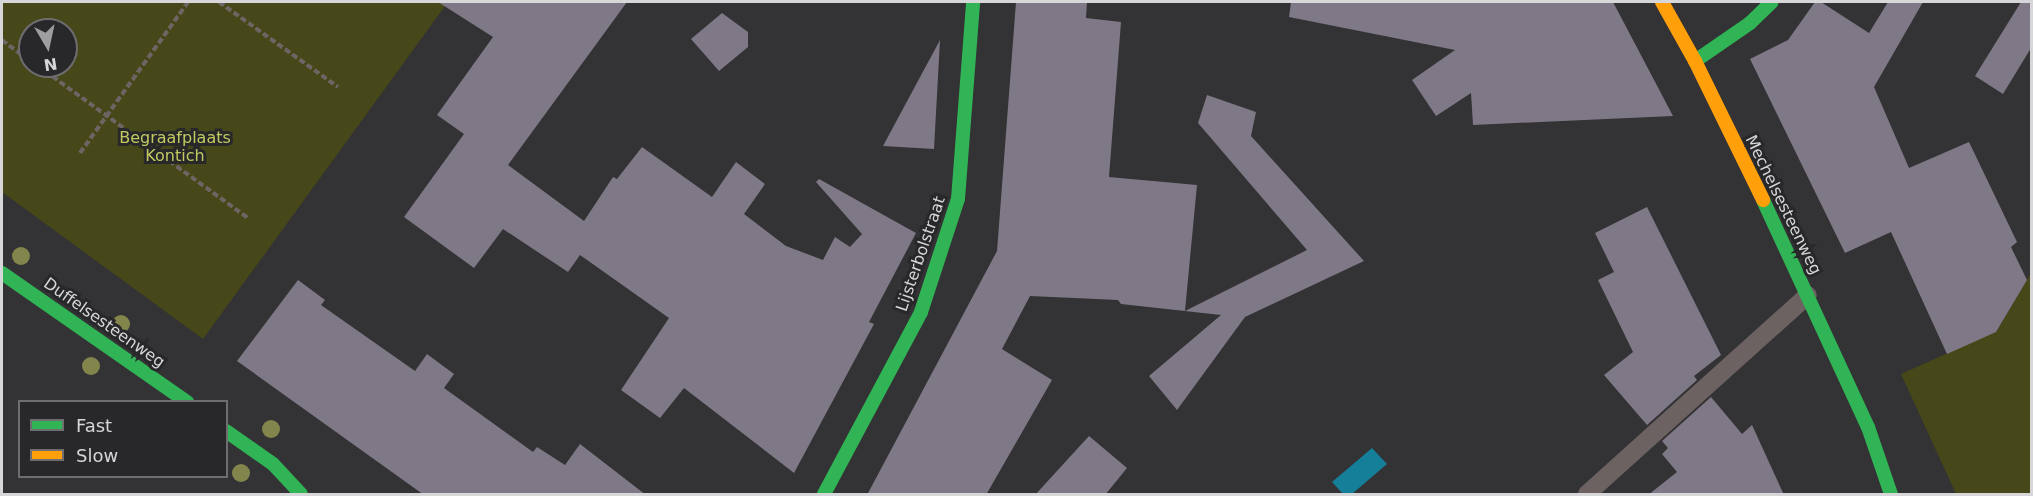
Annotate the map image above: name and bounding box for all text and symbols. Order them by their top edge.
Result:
north arrow [18,18,78,78]
text: N [42,54,59,75]
park label: Begraafplaats Kontich [119,128,231,166]
street label: Mechelsesteenweg [1741,132,1825,278]
street label: Lijsterbolstraat [892,194,950,314]
street label: Duffelsesteenweg [40,274,168,372]
legend [18,400,228,478]
text: Fast [76,415,112,436]
text: Slow [76,445,118,466]

